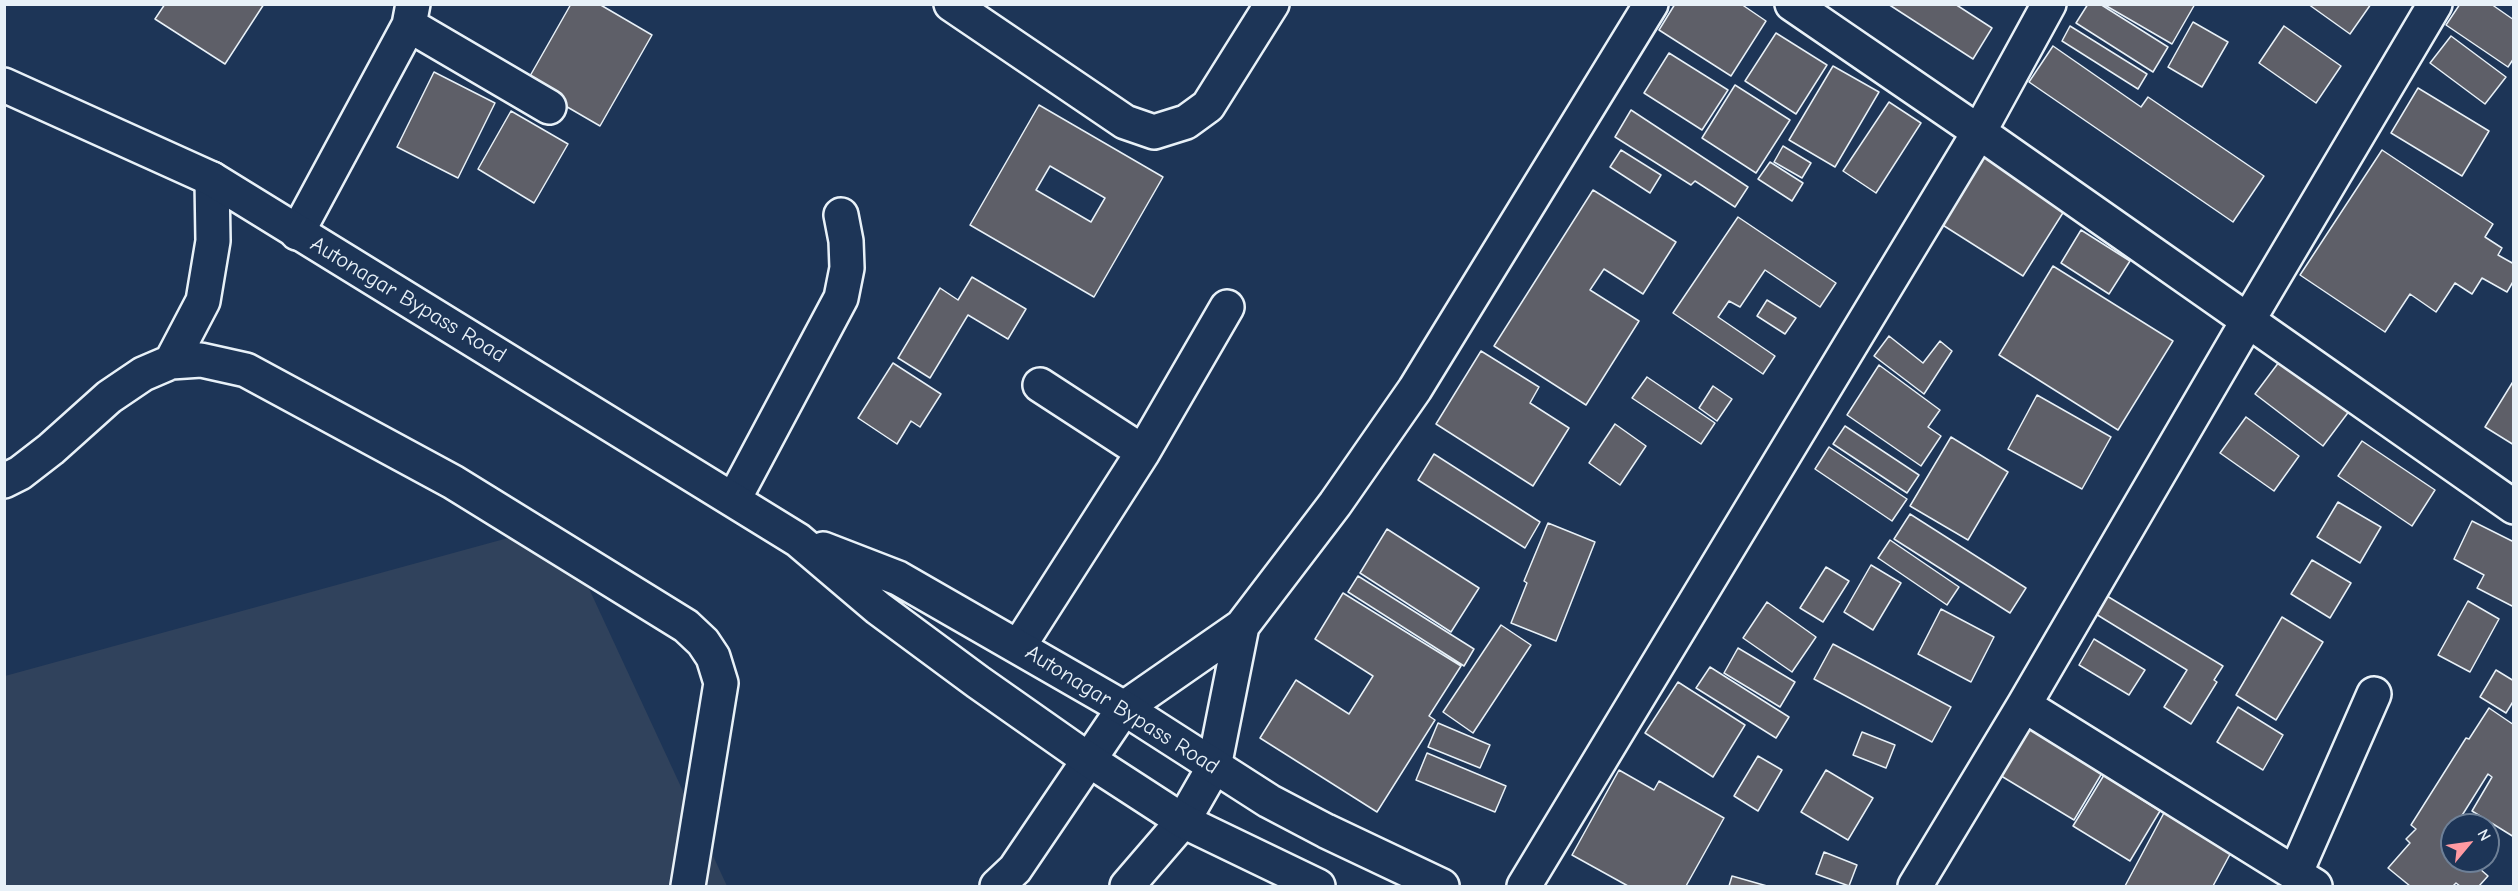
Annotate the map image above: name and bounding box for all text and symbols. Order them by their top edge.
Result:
street label: Autonagar Bypass Road [305,231,511,369]
street label: Autonagar Bypass Road [1020,640,1224,780]
north arrow [2440,813,2500,873]
text: N [2474,826,2494,844]

